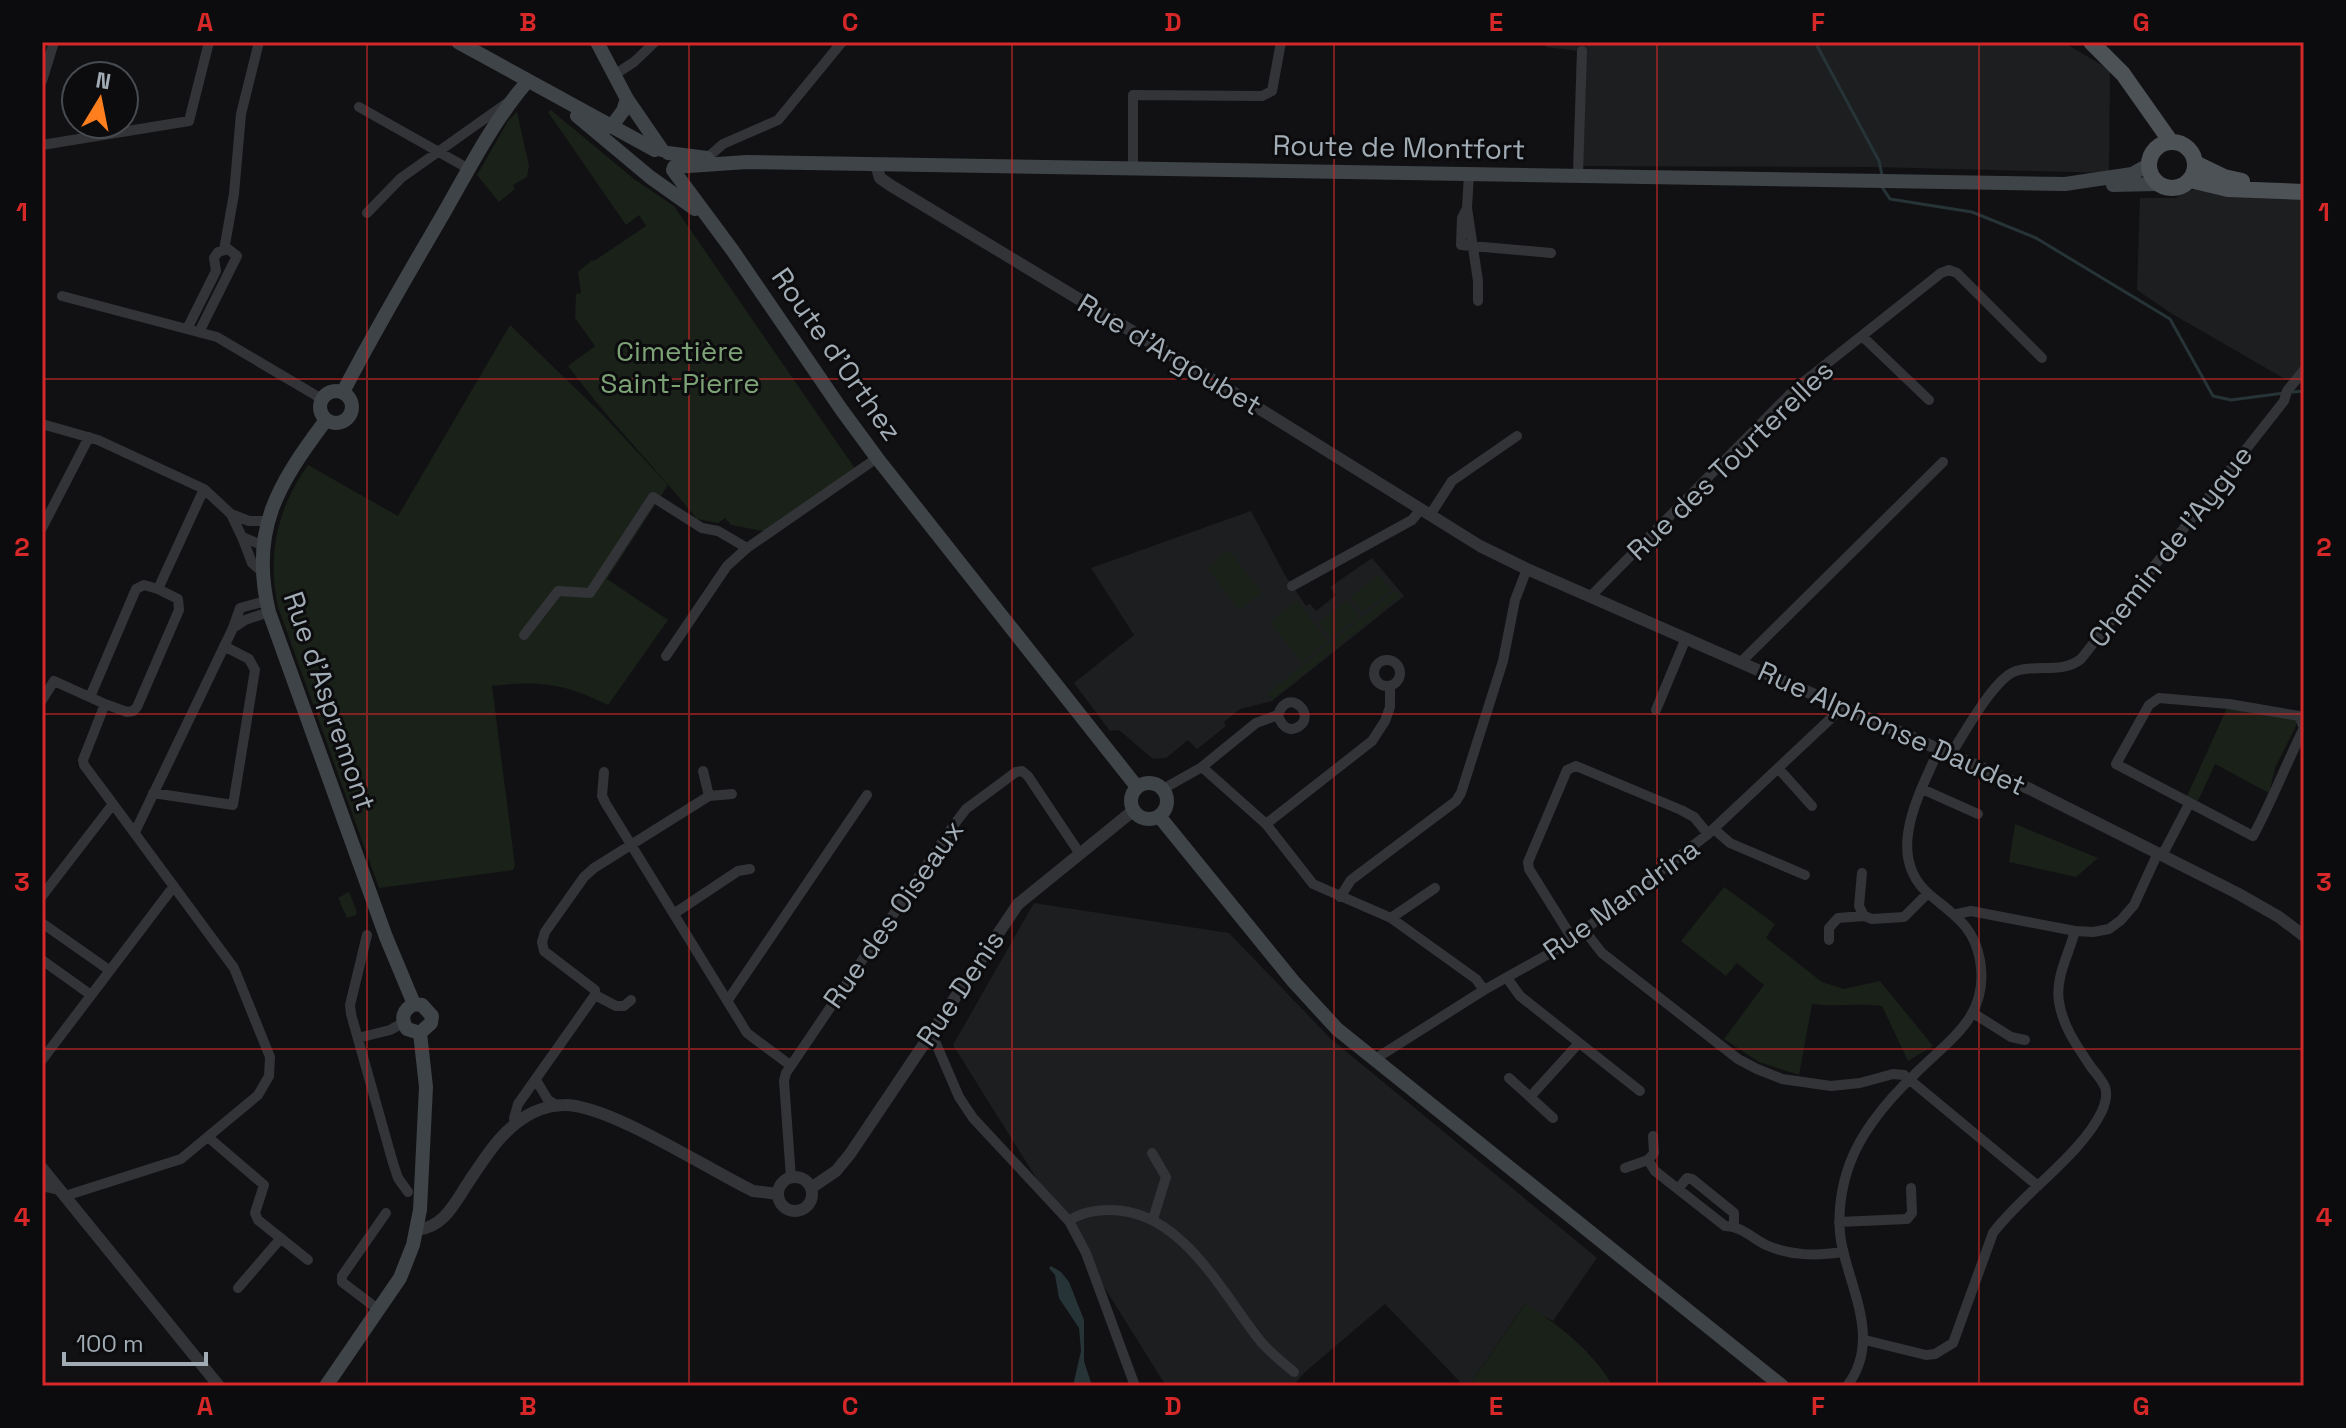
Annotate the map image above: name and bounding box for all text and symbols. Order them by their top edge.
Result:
text: A [197,5,214,39]
text: B [519,5,537,39]
text: C [842,5,858,39]
text: D [1164,5,1182,39]
text: E [1489,5,1503,39]
text: F [1811,5,1825,39]
text: G [2132,5,2150,39]
north arrow [60,60,140,140]
text: N [94,65,113,95]
street label: Route de Montfort [1272,127,1526,167]
text: 1 [16,195,28,229]
text: 1 [2318,195,2330,229]
street label: Route d'Orthez [764,260,910,448]
street label: Rue d'Argoubet [1071,285,1269,423]
park label: Cimetière Saint-Pierre [600,333,760,401]
street label: Rue des Tourterelles [1619,352,1841,568]
street label: Chemin de l'Aygue [2080,438,2260,654]
text: 2 [14,530,30,564]
text: 2 [2316,530,2332,564]
street label: Rue d'Aspremont [276,587,384,815]
street label: Rue Alphonse Daudet [1753,653,2031,803]
street label: Rue des Oiseaux [815,813,971,1015]
street label: Rue Mandrina [1536,830,1706,968]
text: 3 [14,865,30,899]
text: 3 [2316,865,2332,899]
street label: Rue Denis [908,923,1012,1053]
text: 4 [14,1200,30,1234]
text: 4 [2316,1200,2332,1234]
scale bar [64,1316,206,1366]
text: 100 m [76,1328,144,1359]
text: A [197,1389,214,1423]
text: B [519,1389,537,1423]
text: C [842,1389,858,1423]
text: D [1164,1389,1182,1423]
text: E [1489,1389,1503,1423]
text: F [1811,1389,1825,1423]
text: G [2132,1389,2150,1423]

